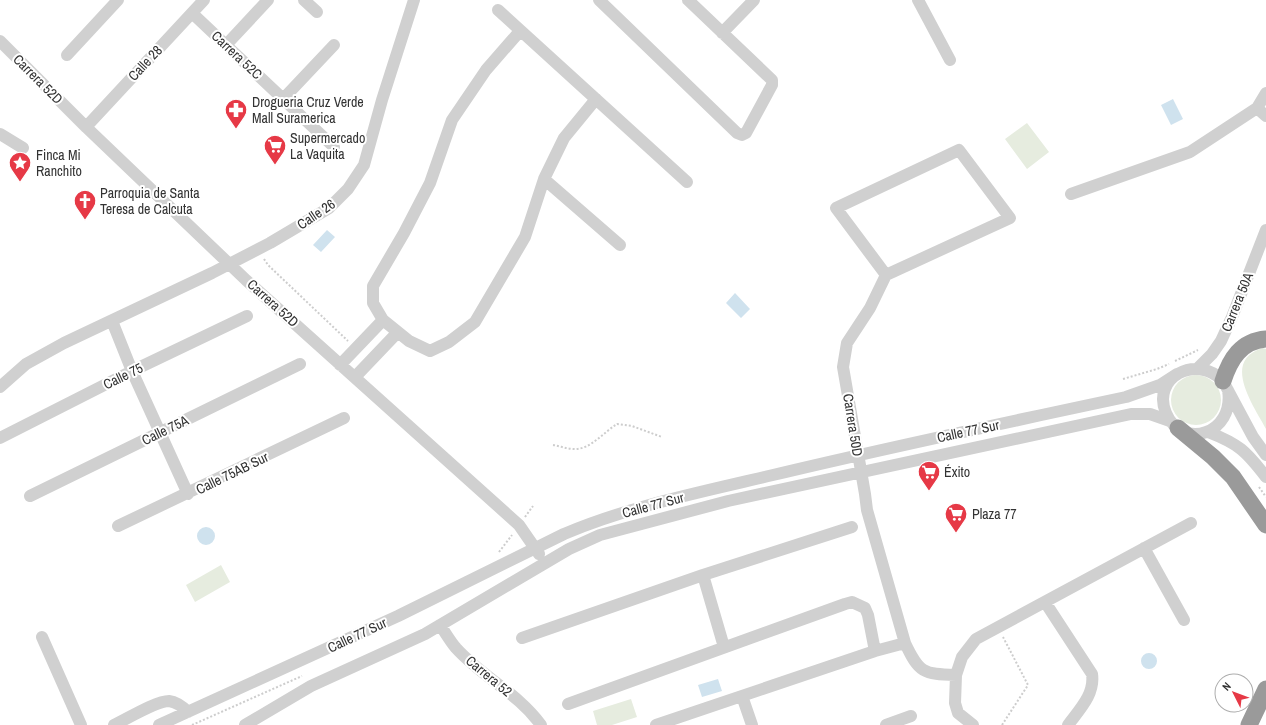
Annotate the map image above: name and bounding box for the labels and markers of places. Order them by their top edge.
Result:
place label: Drogueria Cruz Verde Mall Suramerica [252,93,364,127]
pharmacy icon: Drogueria Cruz Verde Mall Suramerica [223,97,249,130]
place label: Supermercado La Vaquita [290,129,365,163]
supermarket icon: Supermercado La Vaquita [262,133,288,166]
place label: Finca Mi Ranchito [36,146,82,180]
place icon: Finca Mi Ranchito [7,150,33,183]
place label: Parroquia de Santa Teresa de Calcuta [100,184,200,218]
church icon: Parroquia de Santa Teresa de Calcuta [72,188,98,221]
supermarket icon: Éxito [916,459,942,492]
place label: Éxito [944,463,970,481]
supermarket icon: Plaza 77 [943,501,969,534]
place label: Plaza 77 [972,505,1017,523]

